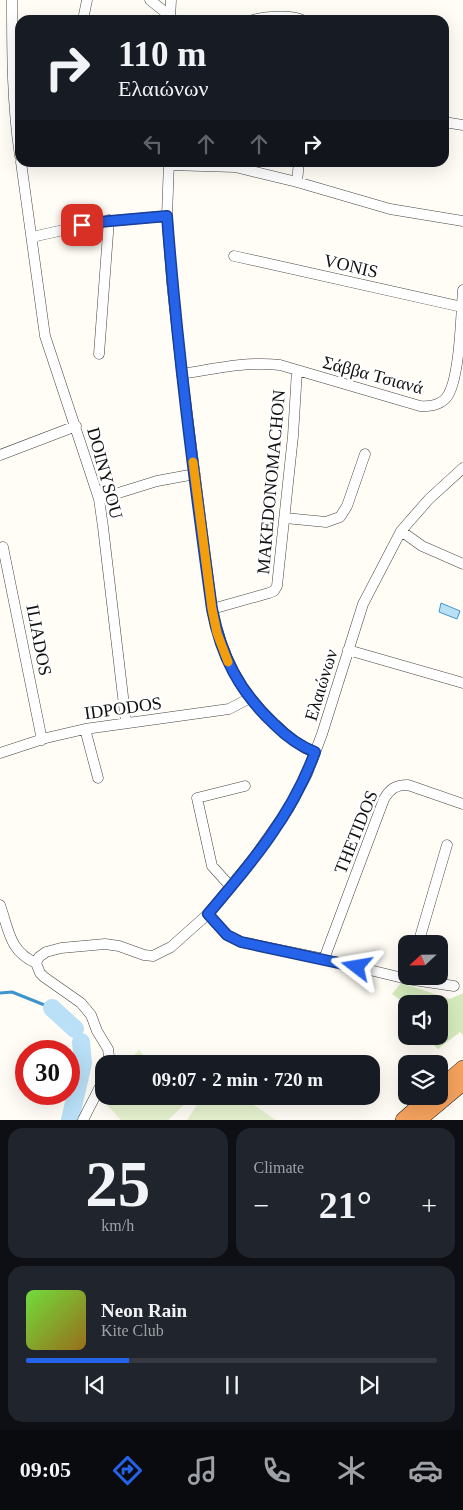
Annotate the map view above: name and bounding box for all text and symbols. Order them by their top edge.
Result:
icon: right [35,35,100,100]
text: 110 m [118,35,206,74]
text: Ελαιώνων [118,76,208,101]
icon: left [139,130,167,158]
icon: ahead [192,130,220,158]
icon: ahead [245,130,273,158]
icon: right [298,130,326,158]
pin [61,204,103,246]
icon: arrive [68,211,96,239]
street label: VONIS [322,250,380,282]
street label: Σάββα Τσιανά [321,352,426,398]
street label: MAKEDONOMACHON [253,389,289,575]
street label: DOINYSOU [83,425,127,521]
street label: ILIADOS [22,603,56,677]
street label: Ελαιώνων [301,647,341,723]
street label: IDPODOS [83,693,163,723]
street label: THETIDOS [330,787,382,877]
north arrow [398,935,448,985]
map controls [398,935,448,1105]
position arrow [330,940,382,992]
button: sound [398,995,448,1045]
speed limit sign: 30 [15,1040,80,1105]
button: layers [398,1055,448,1105]
text: 09:07 · 2 min · 720 m [152,1069,323,1090]
text: 25 [85,1148,150,1220]
text: Climate [254,1159,304,1176]
text: 21° [319,1184,372,1226]
text: − [254,1190,269,1221]
text: + [421,1190,437,1221]
text: km/h [101,1217,134,1234]
text: Neon Rain [101,1300,187,1321]
text: Kite Club [101,1322,164,1339]
icon: previous [81,1371,109,1399]
icon: pause [218,1371,246,1399]
icon: next [355,1371,383,1399]
icon: directions [110,1453,145,1488]
icon: music [185,1453,220,1488]
icon: phone [259,1453,294,1488]
icon: climate [334,1453,369,1488]
icon: car [408,1453,443,1488]
text: 09:05 [20,1457,71,1482]

